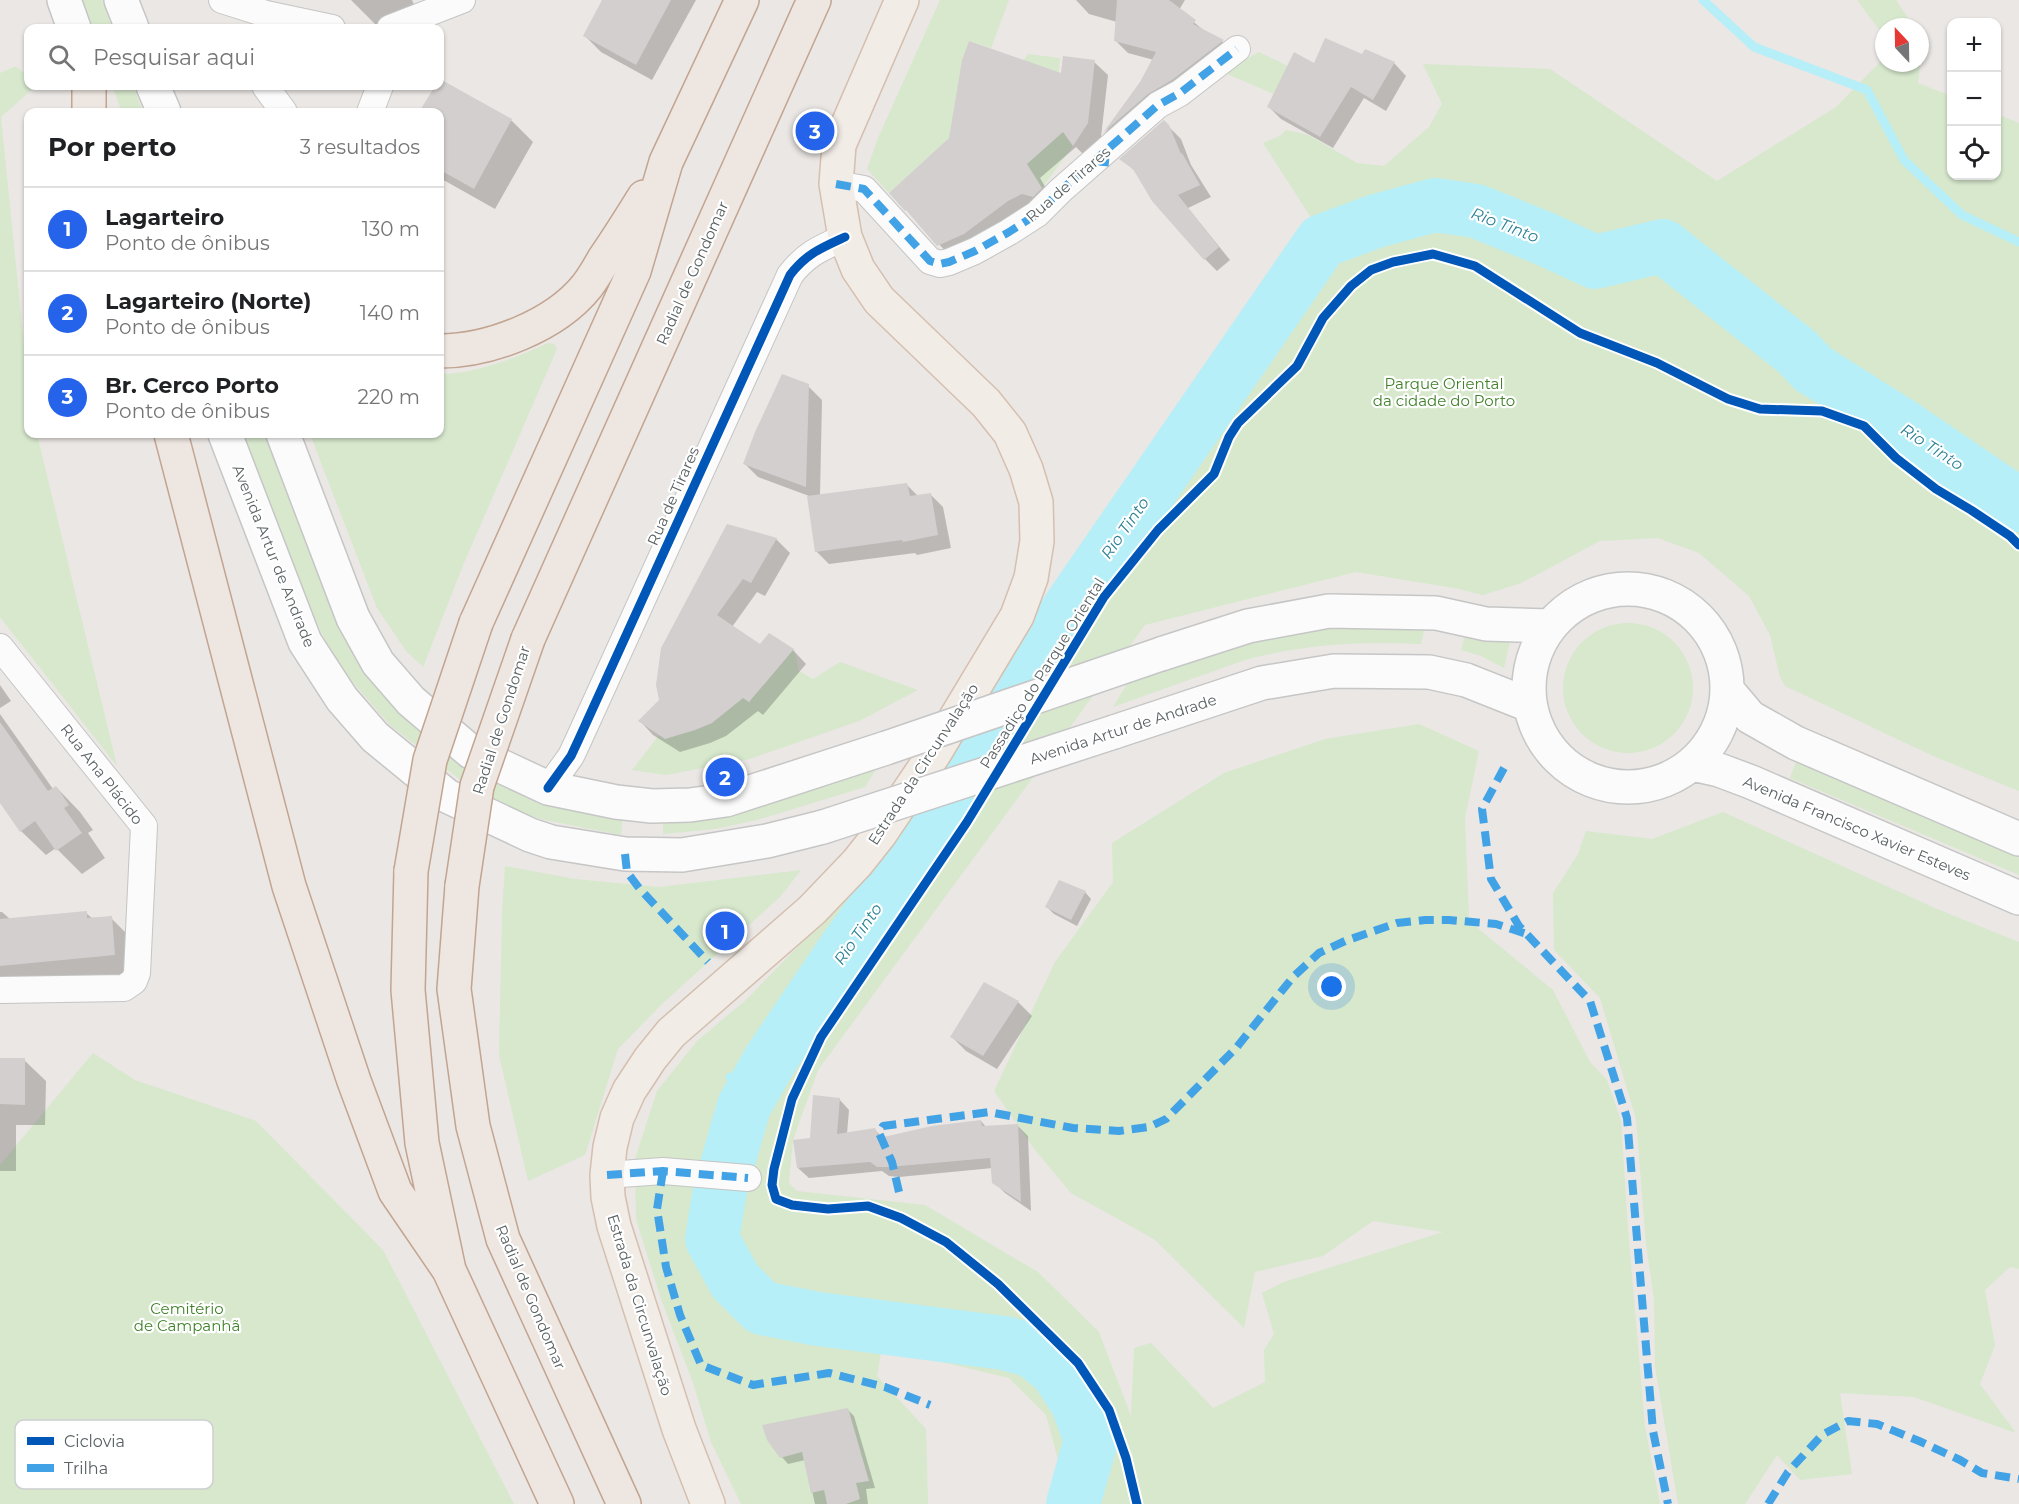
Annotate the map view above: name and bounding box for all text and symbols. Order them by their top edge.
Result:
north arrow [1875,18,1929,72]
map controls [1947,18,2001,180]
button: + [1947,18,2001,72]
search box [24,24,444,90]
icon: search [45,41,78,74]
text: Pesquisar aqui [93,44,255,71]
button: − [1947,72,2001,126]
pin: 3 [796,108,834,154]
button: locate [1947,126,2001,180]
text: Por perto [48,131,176,163]
text: 3 resultados [300,135,420,159]
street label: Rua de Tirares [1022,142,1114,226]
street label: Radial de Gondomar [652,198,732,348]
water label: Rio Tinto [1469,203,1541,247]
text: Lagarteiro [105,204,224,231]
text: 1 [64,217,71,241]
text: 130 m [362,217,420,241]
text: Ponto de ônibus [105,231,270,255]
text: Lagarteiro (Norte) [105,288,311,315]
text: 2 [62,301,73,325]
text: 140 m [360,301,420,325]
text: Ponto de ônibus [105,315,270,339]
text: Br. Cerco Porto [105,372,279,399]
park label: Parque Oriental da cidade do Porto [1373,374,1515,410]
text: 3 [62,385,73,409]
text: 220 m [358,385,420,409]
text: Ponto de ônibus [105,399,270,423]
water label: Rio Tinto [1897,420,1967,474]
street label: Rua de Tirares [643,444,703,548]
street label: Avenida Artur de Andrade [229,462,319,650]
water label: Rio Tinto [1097,494,1153,562]
street label: Passadiço do Parque Oriental [975,574,1109,772]
street label: Radial de Gondomar [468,643,534,797]
street label: Estrada da Circunvalação [864,680,982,848]
street label: Avenida Artur de Andrade [1027,690,1219,768]
street label: Rua Ana Plácido [57,720,147,828]
pin: 2 [706,754,744,800]
street label: Avenida Francisco Xavier Esteves [1740,771,1974,885]
water label: Rio Tinto [830,900,886,968]
pin: 1 [706,908,744,954]
your location [1317,972,1346,1001]
street label: Estrada da Circunvalação [603,1212,677,1398]
street label: Radial de Gondomar [492,1222,570,1372]
park label: Cemitério de Campanhã [134,1299,240,1335]
legend [15,1420,213,1489]
text: Ciclovia [64,1432,125,1451]
text: Trilha [64,1459,108,1478]

